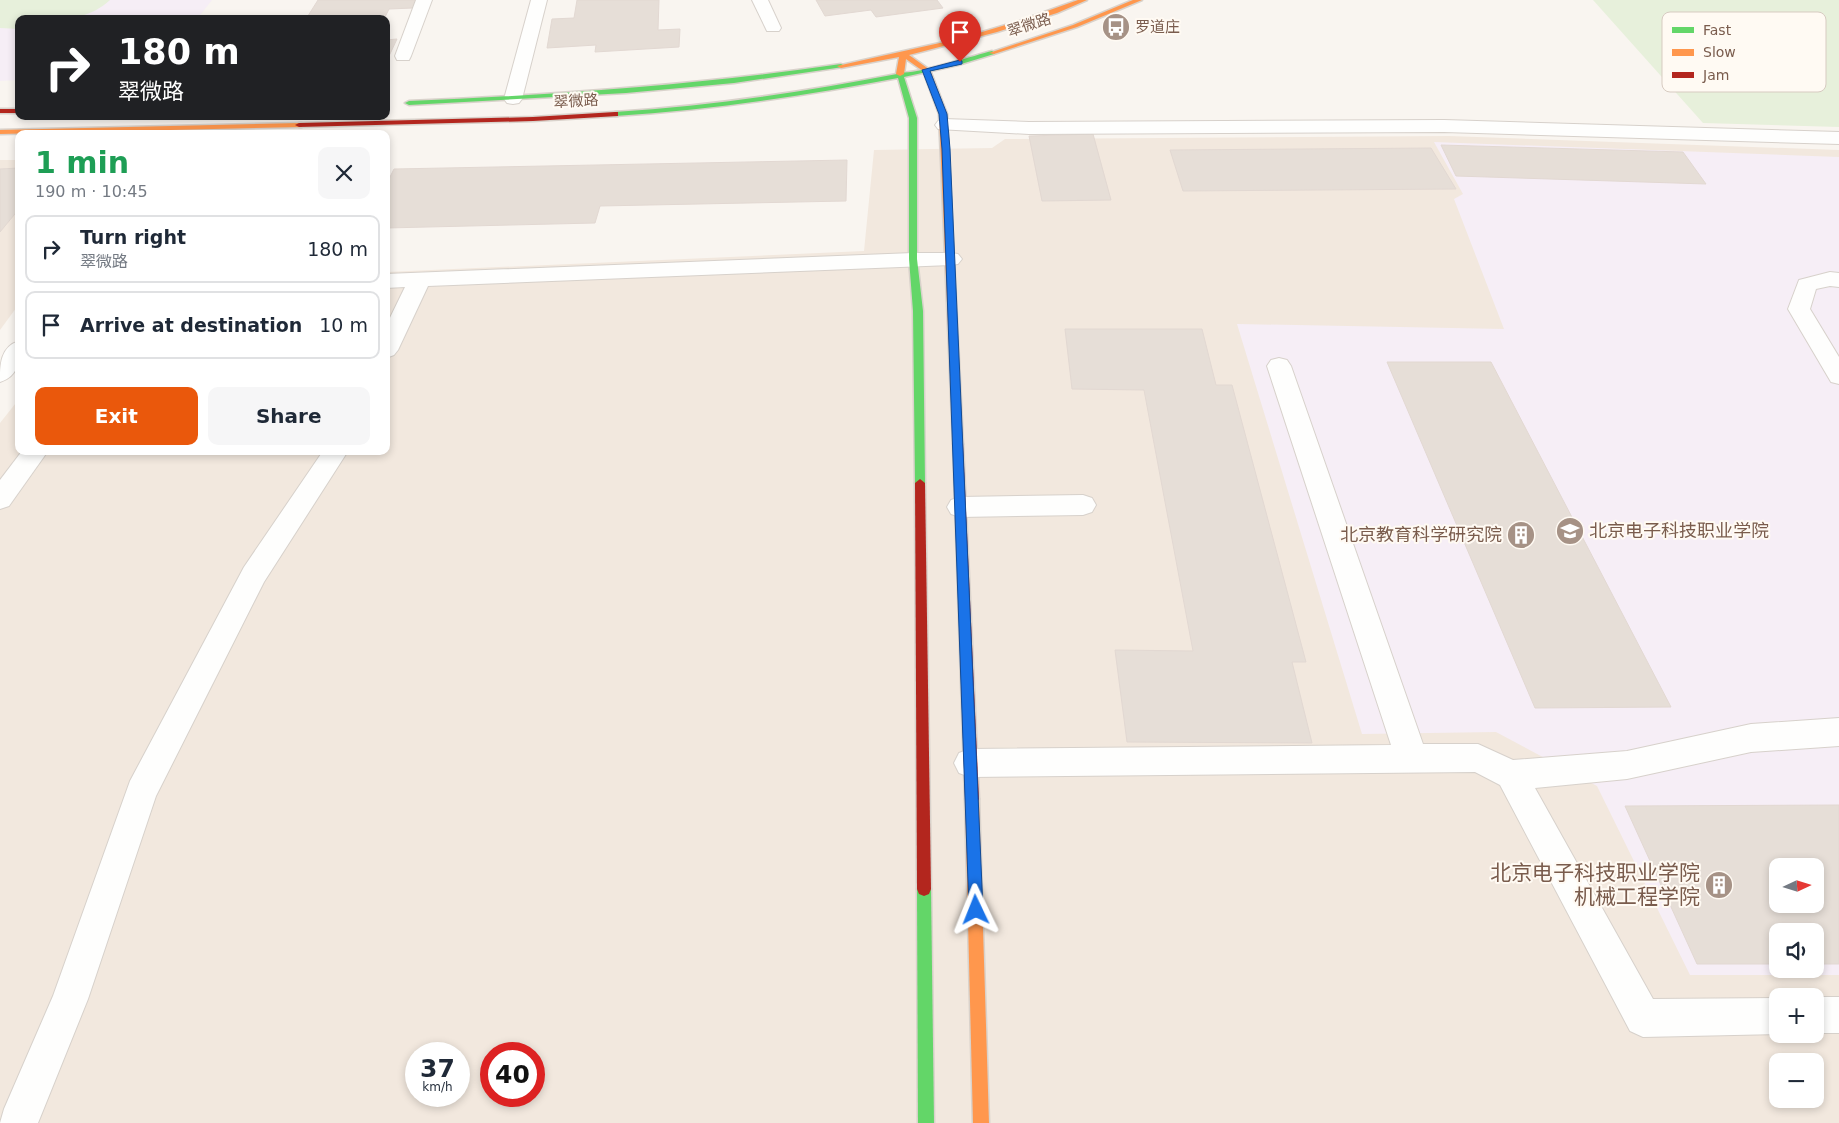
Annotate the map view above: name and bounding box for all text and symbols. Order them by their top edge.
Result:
street label: 翠微路 [1005,9,1053,41]
pin [939,11,981,62]
bus stop icon: 罗道庄 [1101,12,1131,42]
legend [1662,12,1826,92]
icon: arrive [946,18,974,46]
place label: 罗道庄 [1135,18,1180,36]
text: Fast [1703,22,1732,38]
text: 180 m [118,32,240,72]
icon: right [35,35,100,100]
text: Slow [1703,44,1736,60]
text: Jam [1702,67,1729,83]
text: 翠微路 [118,79,184,104]
street label: 翠微路 [553,91,599,111]
text: 1 min [35,145,129,180]
button: close [318,147,370,199]
text: 190 m · 10:45 [35,182,148,201]
text: Turn right [80,226,186,248]
icon: right [37,235,65,263]
text: 180 m [307,238,368,260]
text: 翠微路 [80,252,128,271]
icon: arrive [37,311,65,339]
text: Arrive at destination [80,314,302,336]
text: 10 m [319,314,368,336]
button: Exit [35,387,198,445]
button: Share [208,387,370,445]
school or university icon: 北京电子科技职业学院 [1555,516,1585,546]
building icon: 北京教育科学研究院 [1506,520,1536,550]
place label: 北京电子科技职业学院 [1589,520,1769,541]
place label: 北京教育科学研究院 [1340,524,1502,545]
north arrow [1769,858,1824,912]
map controls [1769,858,1824,1108]
place label: 北京电子科技职业学院 机械工程学院 [1490,861,1700,909]
building icon: 北京电子科技职业学院 机械工程学院 [1704,870,1734,900]
position arrow [949,883,1001,935]
button: sound [1769,923,1824,978]
button: + [1769,988,1824,1043]
speed limit sign: 40 [480,1042,545,1107]
button: − [1769,1053,1824,1108]
text: 37 [420,1054,455,1083]
text: km/h [422,1080,453,1094]

